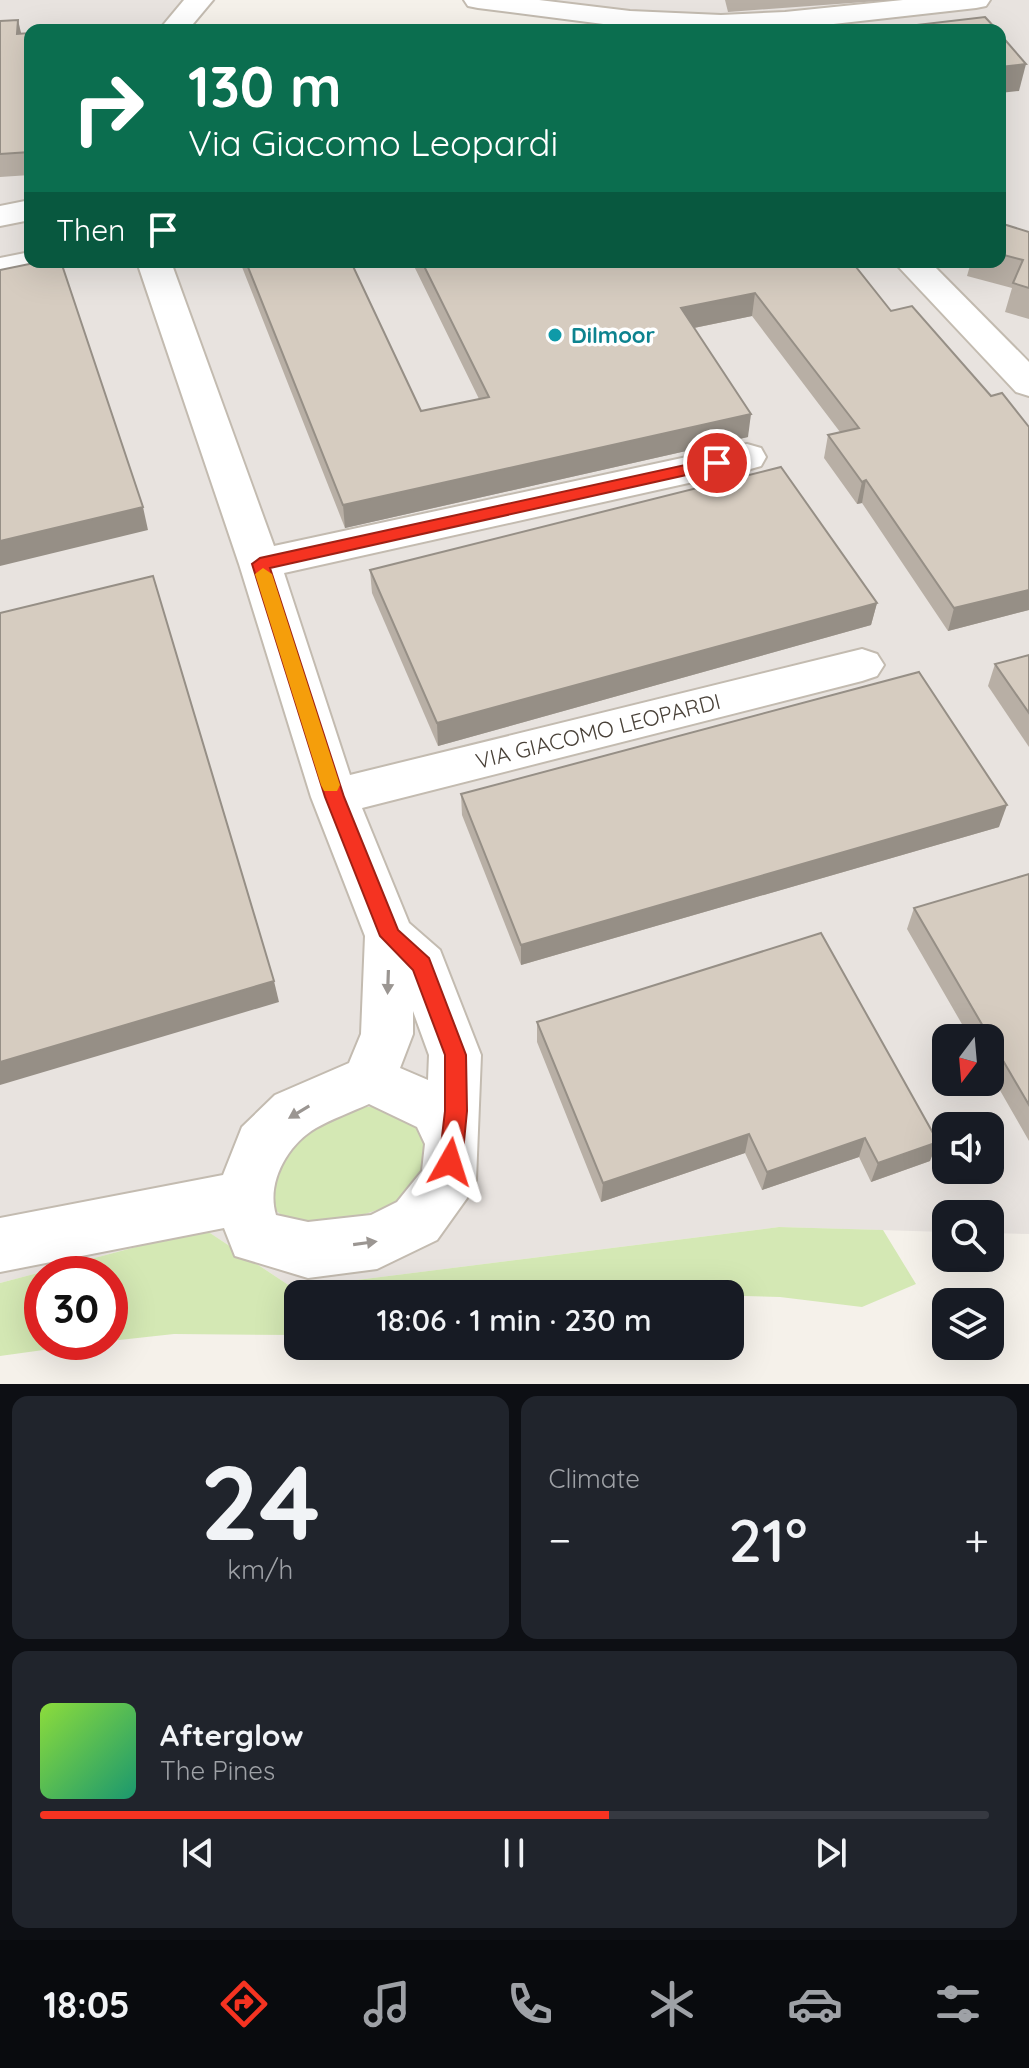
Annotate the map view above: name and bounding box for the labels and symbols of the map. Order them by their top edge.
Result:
place label: Dilmoor [571,321,656,349]
marker: Dilmoor [546,326,564,344]
pin [683,429,751,497]
street label: VIA GIACOMO LEOPARDI [473,687,723,775]
one-way arrow [382,970,395,995]
north arrow [932,1024,1004,1096]
one-way arrow [288,1105,310,1119]
position arrow [408,1120,492,1204]
one-way arrow [353,1236,378,1249]
speed limit sign: 30 [24,1256,128,1360]

